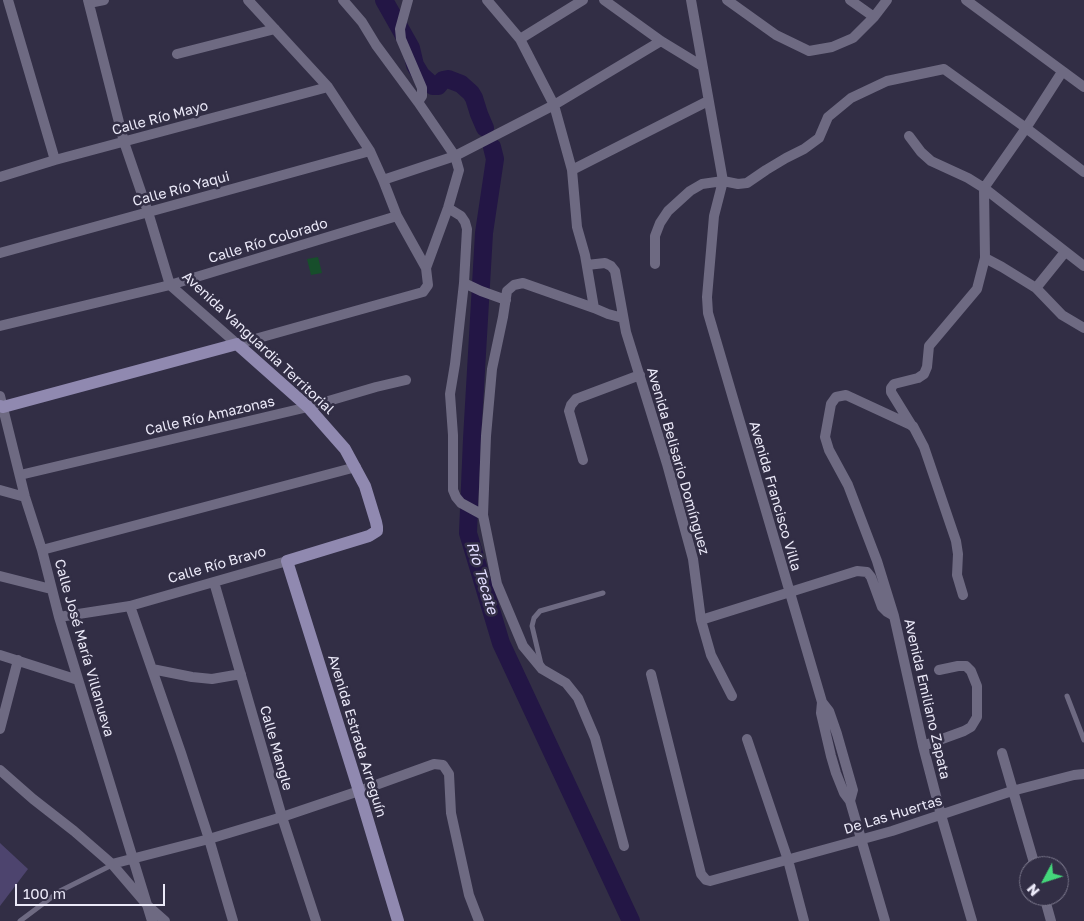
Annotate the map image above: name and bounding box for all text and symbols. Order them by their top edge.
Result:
street label: Calle Río Mayo [110,97,210,139]
street label: Calle Río Yaqui [131,168,231,210]
street label: Calle Río Colorado [206,215,330,267]
street label: Avenida Vanguardia Territorial [179,268,337,418]
street label: Avenida Belisario Domínguez [643,365,713,557]
street label: Calle Río Amazonas [144,393,276,439]
street label: Avenida Francisco Villa [746,419,804,573]
water label: Río Tecate [462,540,502,616]
street label: Calle Río Bravo [166,543,268,587]
street label: Calle José María Villanueva [51,557,117,739]
street label: Avenida Emiliano Zapata [900,617,954,781]
street label: Avenida Estrada Arreguín [324,653,390,819]
street label: Calle Mangle [256,704,296,792]
street label: De Las Huertas [842,792,944,838]
north arrow [1019,856,1069,906]
scale bar [18,874,168,906]
text: N [1023,881,1043,900]
text: 100 m [23,884,66,902]

